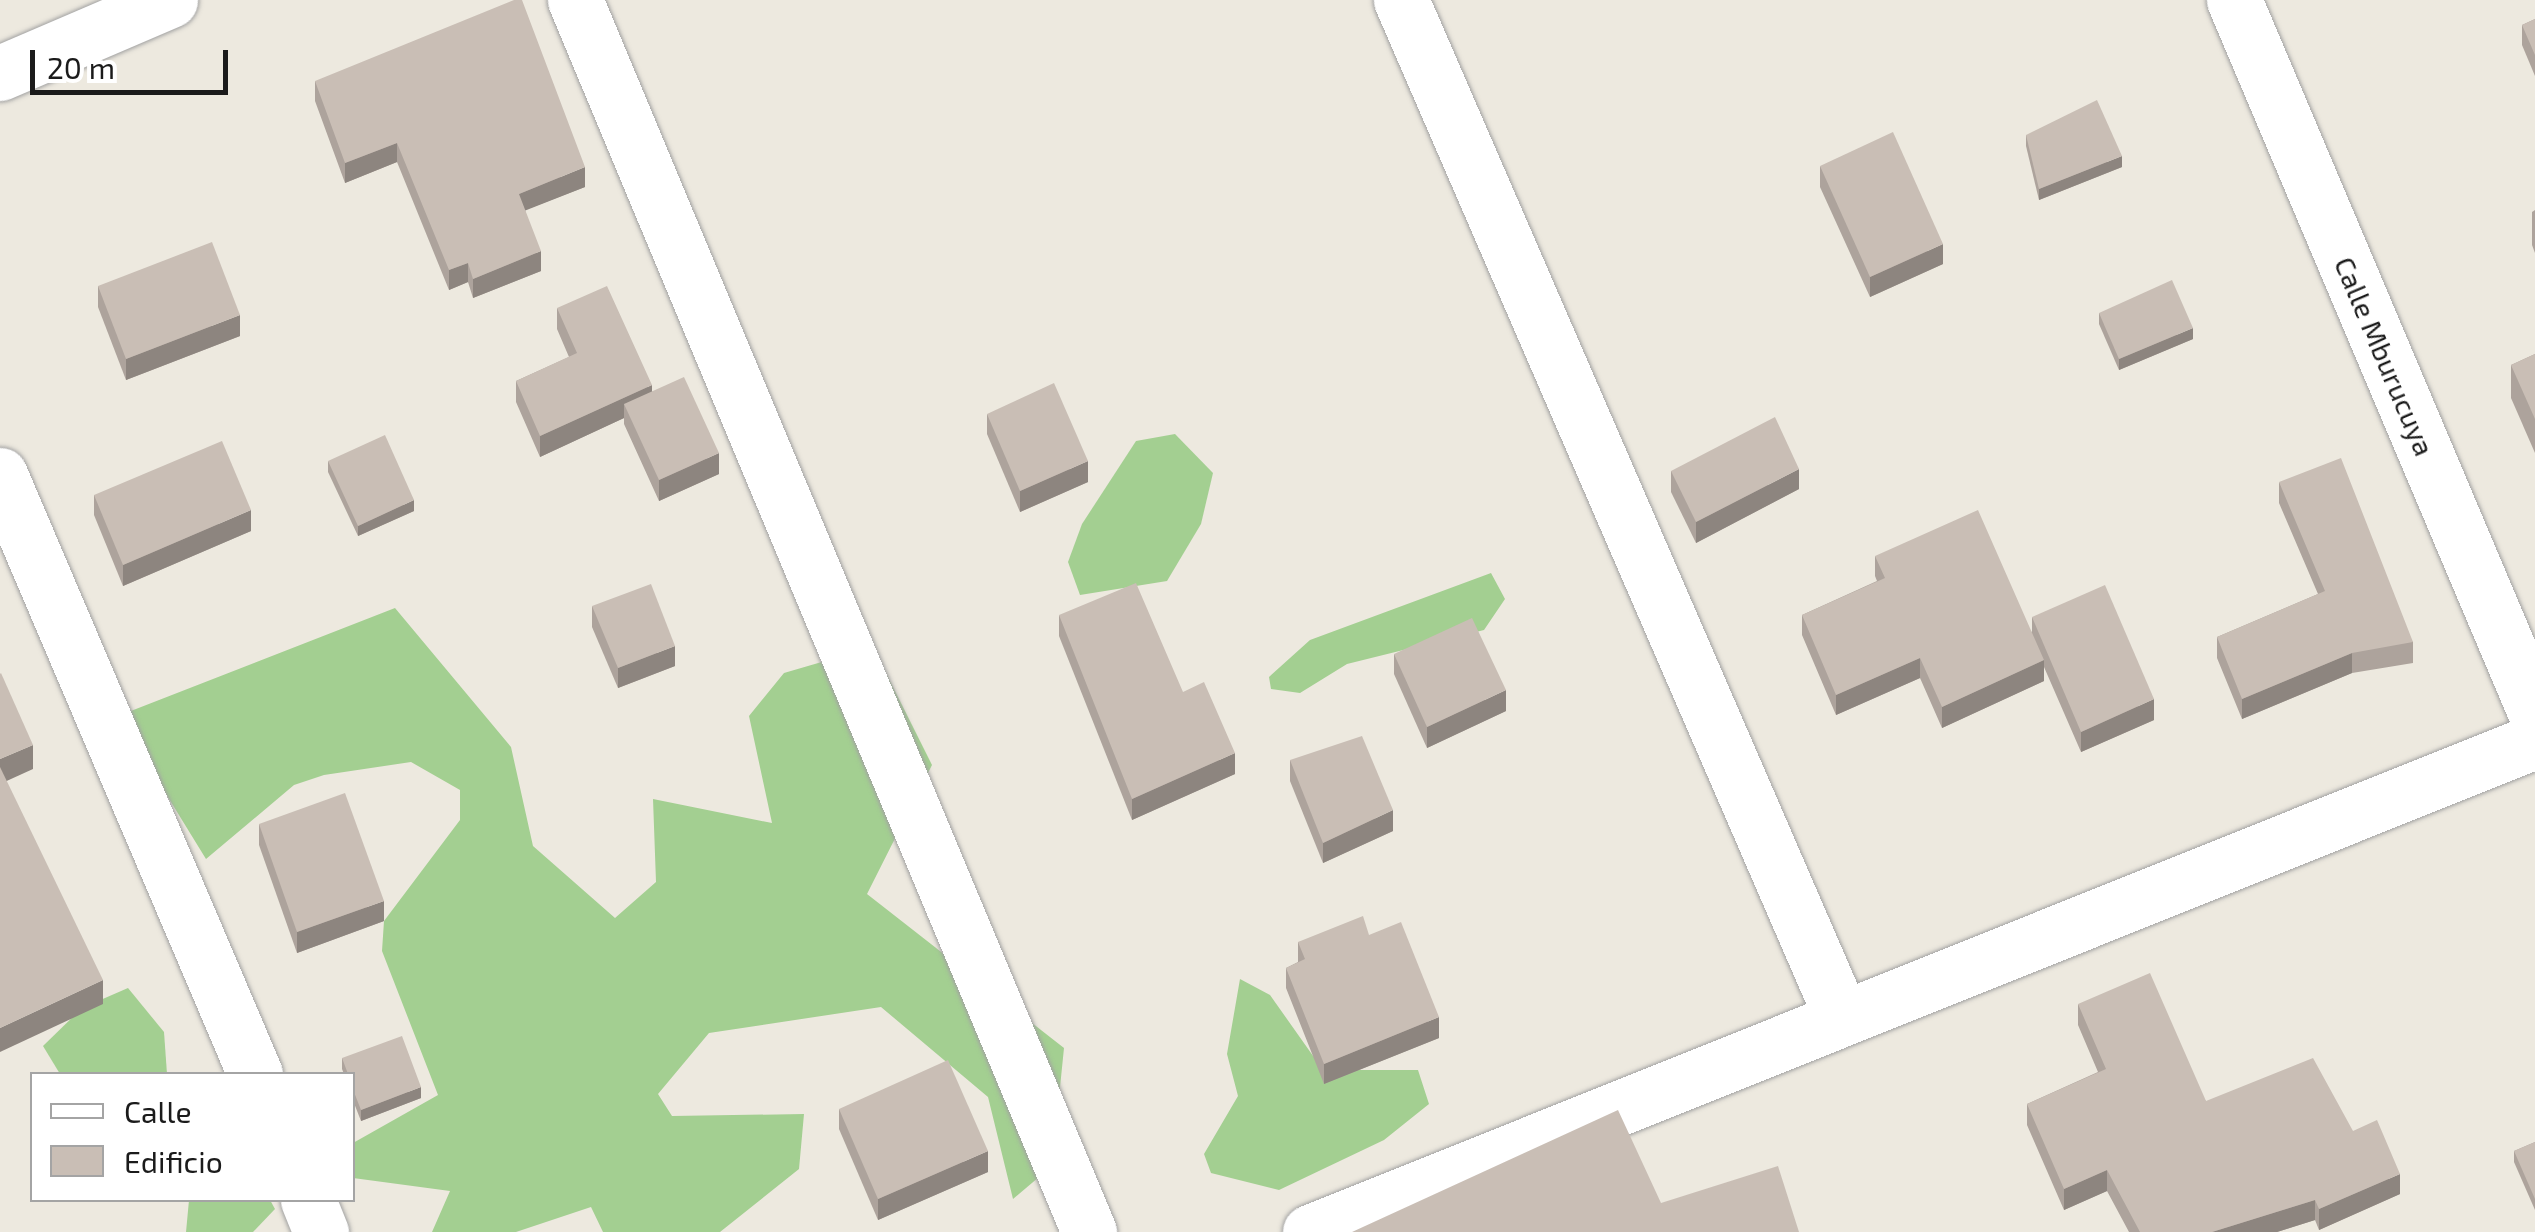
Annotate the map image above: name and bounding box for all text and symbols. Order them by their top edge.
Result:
scale bar [35,30,232,92]
text: 20 m [47,49,115,85]
street label: Calle Mburucuya [2328,252,2442,460]
legend [30,1072,355,1202]
text: Calle [124,1093,192,1129]
text: Edificio [124,1143,223,1179]

